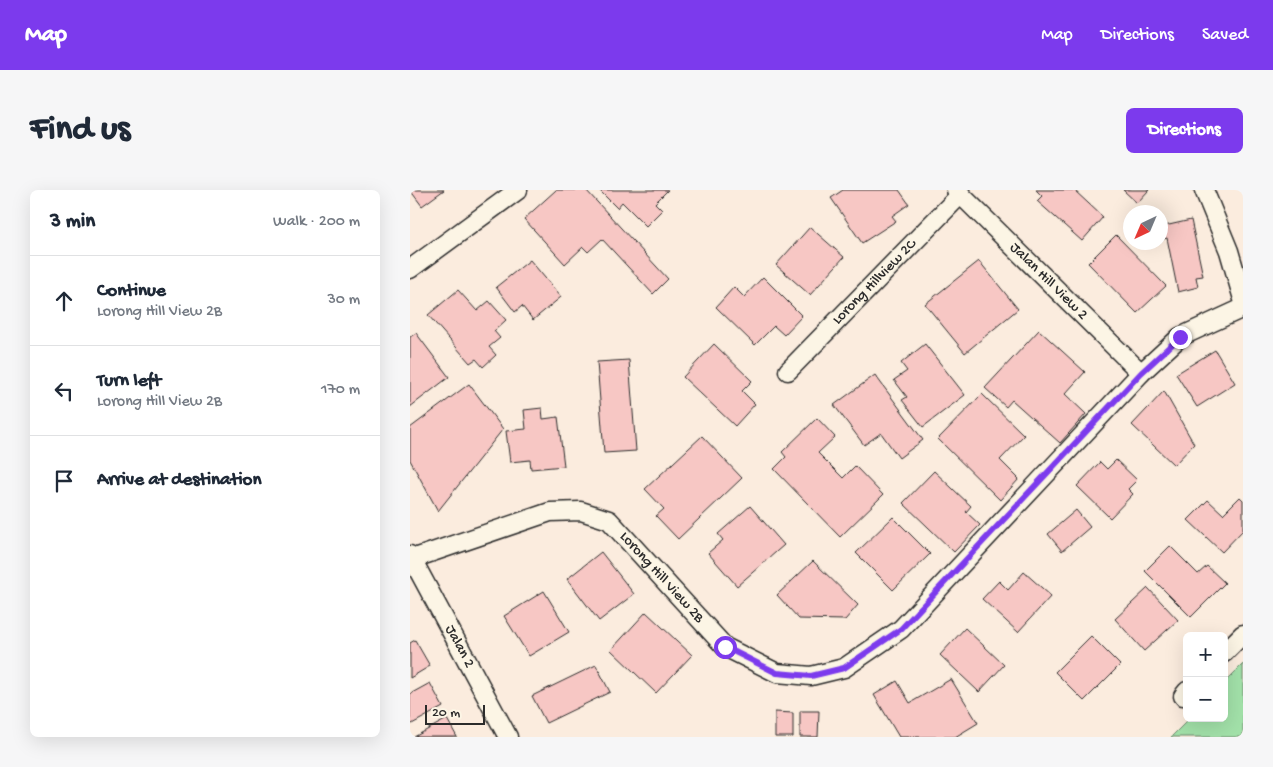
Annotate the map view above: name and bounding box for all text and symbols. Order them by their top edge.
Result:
text: Map [25,21,67,50]
text: Map [1041,25,1073,46]
text: Directions [1101,25,1174,46]
text: Saved [1202,25,1248,46]
button: Directions [1126,108,1243,153]
text: Find us [30,110,130,151]
north arrow [1123,205,1168,250]
text: 3 min [50,210,95,235]
text: Walk · 200 m [273,213,360,232]
street label: Lorong Hillview 2C [829,235,921,329]
street label: Jalan Hill View 2 [1006,239,1091,324]
text: Continue [97,280,166,303]
icon: ahead [50,287,78,315]
text: 30 m [327,291,360,310]
text: Lorong Hill View 2B [97,303,222,322]
route end [1169,326,1192,349]
text: Turn left [97,370,161,393]
icon: left [50,377,78,405]
text: 170 m [321,381,360,400]
text: Lorong Hill View 2B [97,393,222,412]
icon: arrive [50,467,78,495]
text: Arrive at destination [97,469,261,492]
street label: Lorong Hill View 2B [615,528,708,627]
street label: Jalan 2 [440,622,478,671]
map controls [1183,632,1228,722]
button: + [1183,632,1228,677]
route start [714,636,737,659]
button: − [1183,677,1228,722]
scale bar [425,702,485,725]
text: 20 m [432,705,460,722]

